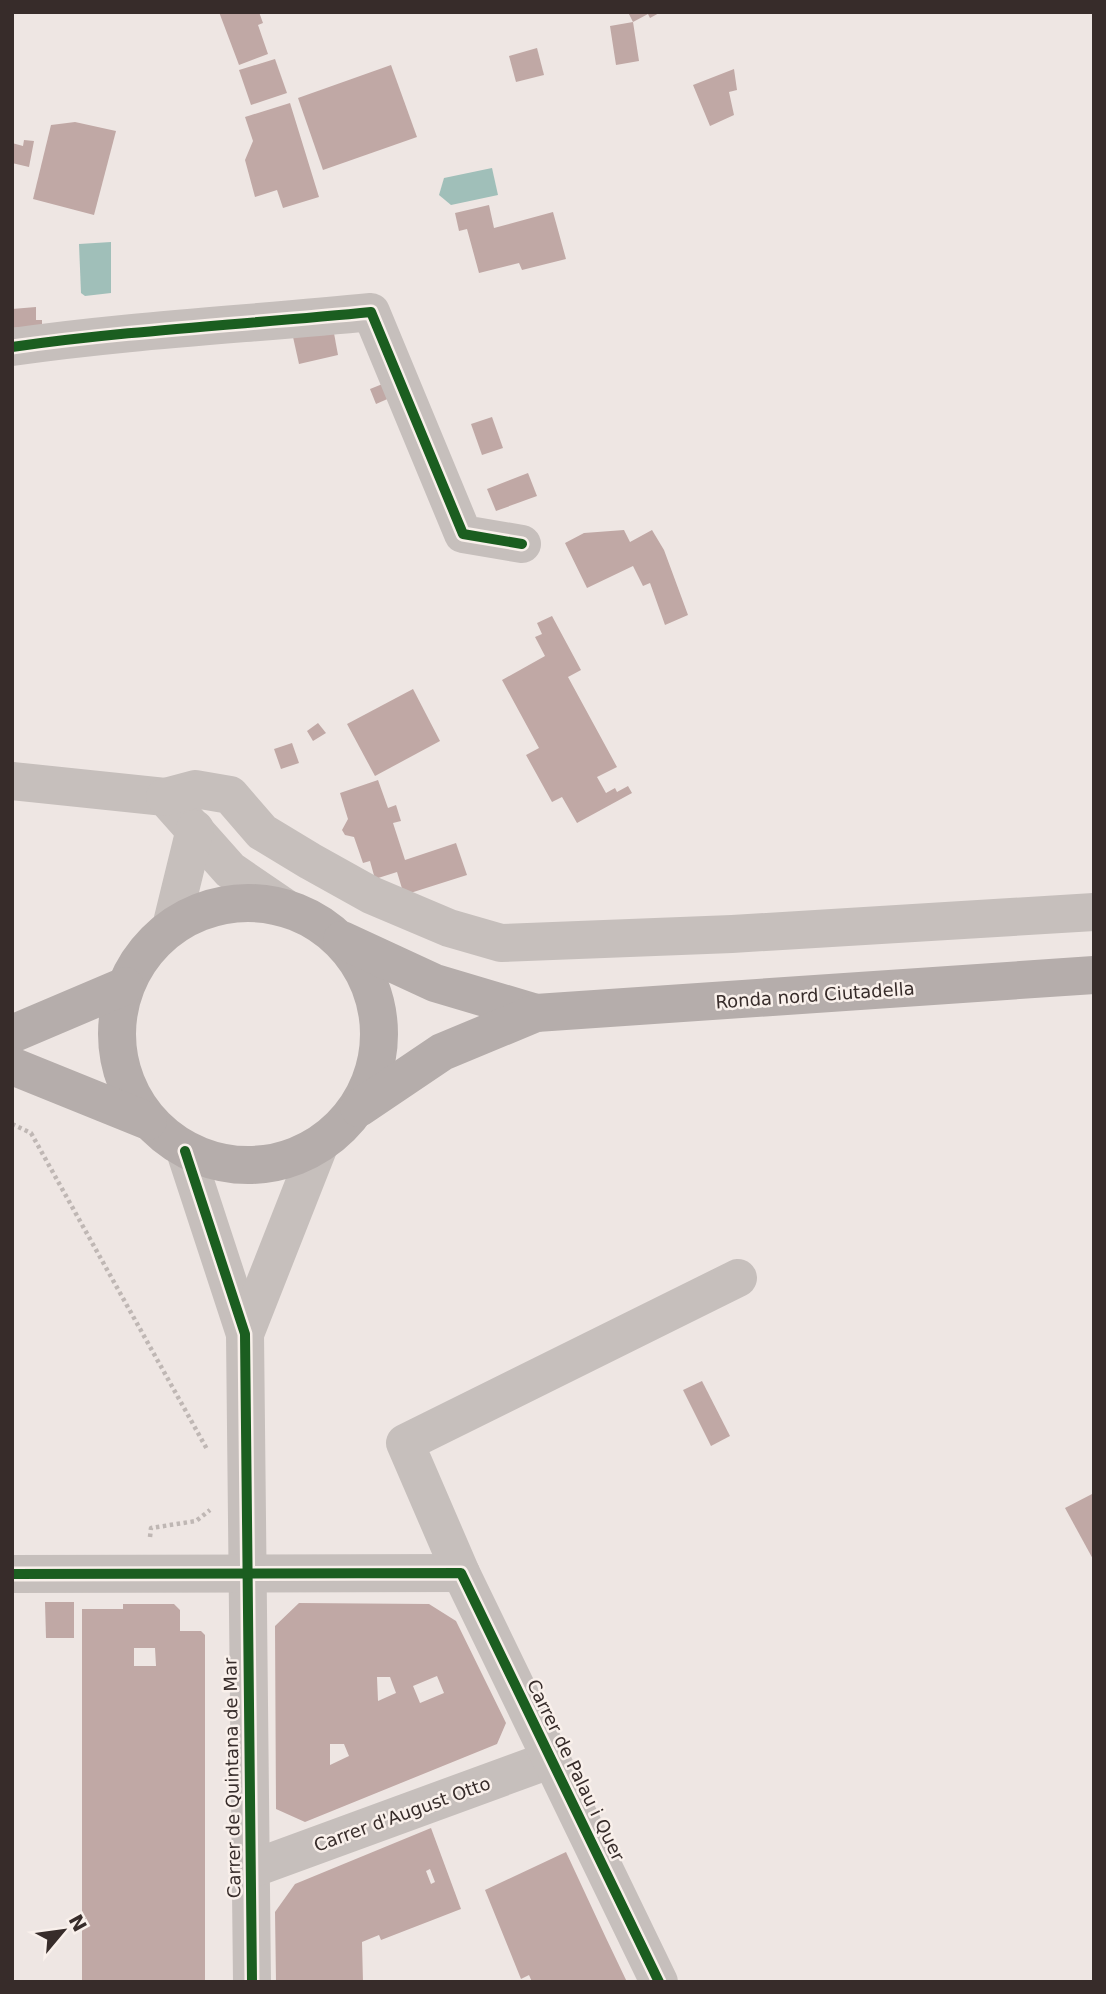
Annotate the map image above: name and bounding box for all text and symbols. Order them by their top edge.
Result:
street label: Ronda nord Ciutadella [715,978,915,1012]
street label: Carrer de Quintana de Mar [219,1657,245,1898]
street label: Carrer de Palau i Quer [523,1676,629,1865]
street label: Carrer d'August Otto [311,1772,493,1856]
north arrow [28,1896,98,1966]
text: N [64,1910,91,1935]

